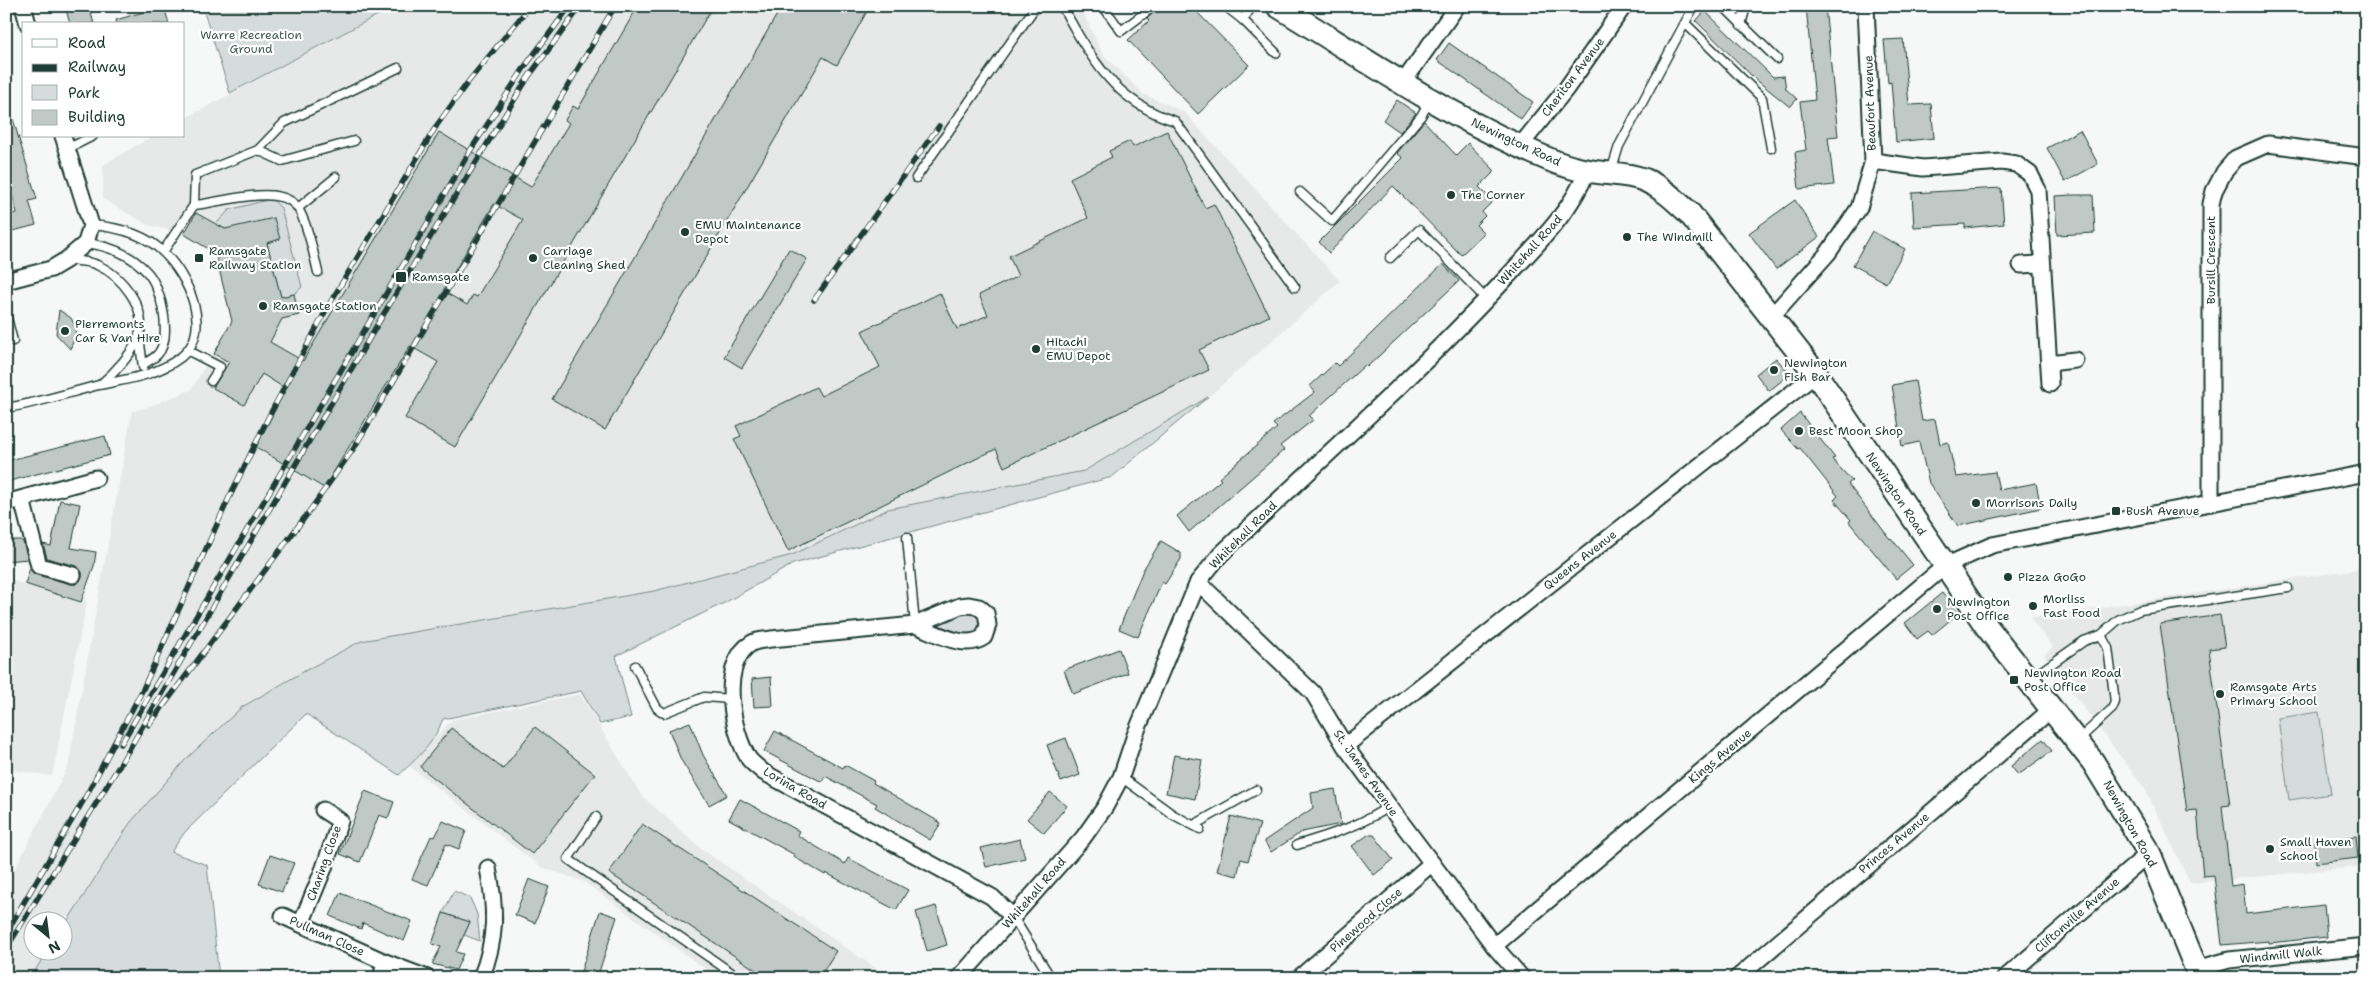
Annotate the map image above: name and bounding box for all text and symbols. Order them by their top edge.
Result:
legend [22,22,185,138]
park label: Warre Recreation Ground [200,27,302,57]
text: Road [68,33,106,53]
street label: Cheriton Avenue [1538,34,1608,120]
street label: Beaufort Avenue [1860,55,1880,151]
text: Railway [68,57,126,77]
text: Park [68,83,100,103]
text: Building [68,107,125,127]
street label: Newington Road [1468,114,1564,170]
place label: The Corner [1461,187,1525,203]
marker: The Corner [1445,189,1457,201]
street label: Whitehall Road [1494,211,1566,289]
street label: Bursill Crescent [2203,216,2219,304]
place label: EMU Maintenance Depot [695,217,802,247]
marker: EMU Maintenance Depot [679,226,691,238]
place label: The Windmill [1637,229,1713,245]
marker: The Windmill [1621,231,1633,243]
place label: Ramsgate Railway Station [209,243,301,273]
place label: Carriage Cleaning Shed [543,243,626,273]
marker: Ramsgate Railway Station [193,252,205,264]
marker: Carriage Cleaning Shed [527,252,539,264]
place label: Ramsgate [412,269,470,285]
marker: Ramsgate [394,270,408,284]
place label: Ramsgate Station [273,298,377,314]
marker: Ramsgate Station [257,300,269,312]
place label: Pierremonts Car & Van Hire [75,316,161,346]
marker: Pierremonts Car & Van Hire [59,325,71,337]
place label: Hitachi EMU Depot [1046,334,1111,364]
marker: Hitachi EMU Depot [1030,343,1042,355]
place label: Newington Fish Bar [1784,355,1847,385]
marker: Newington Fish Bar [1768,364,1780,376]
place label: Best Moon Shop [1809,423,1903,439]
marker: Best Moon Shop [1793,425,1805,437]
street label: Newington Road [1862,449,1930,539]
place label: Morrisons Daily [1986,495,2077,511]
street label: Whitehall Road [1206,497,1281,572]
marker: Morrisons Daily [1970,497,1982,509]
place label: Bush Avenue [2126,503,2200,519]
marker: Bush Avenue [2110,505,2122,517]
street label: Queens Avenue [1540,526,1620,594]
place label: Pizza GoGo [2018,569,2086,585]
marker: Pizza GoGo [2002,571,2014,583]
place label: Morliss Fast Food [2043,591,2100,621]
place label: Newington Post Office [1947,594,2010,624]
marker: Morliss Fast Food [2027,600,2039,612]
marker: Newington Post Office [1931,603,1943,615]
place label: Newington Road Post Office [2024,665,2122,695]
marker: Newington Road Post Office [2008,674,2020,686]
place label: Ramsgate Arts Primary School [2230,679,2317,709]
marker: Ramsgate Arts Primary School [2214,688,2226,700]
street label: Kings Avenue [1685,725,1755,787]
street label: St. James Avenue [1330,726,1402,820]
street label: Lorina Road [760,763,830,813]
street label: Newington Road [2099,778,2161,871]
street label: Princes Avenue [1855,809,1933,877]
street label: Charing Close [303,823,345,903]
place label: Small Haven School [2280,834,2351,864]
marker: Small Haven School [2264,843,2276,855]
street label: Whitehall Road [999,854,1070,932]
street label: Cliftonville Avenue [2031,874,2123,956]
street label: Pinewood Close [1326,884,1406,956]
north arrow [22,912,72,962]
street label: Pullman Close [287,912,367,960]
text: N [45,937,64,958]
street label: Windmill Walk [2239,943,2323,967]

